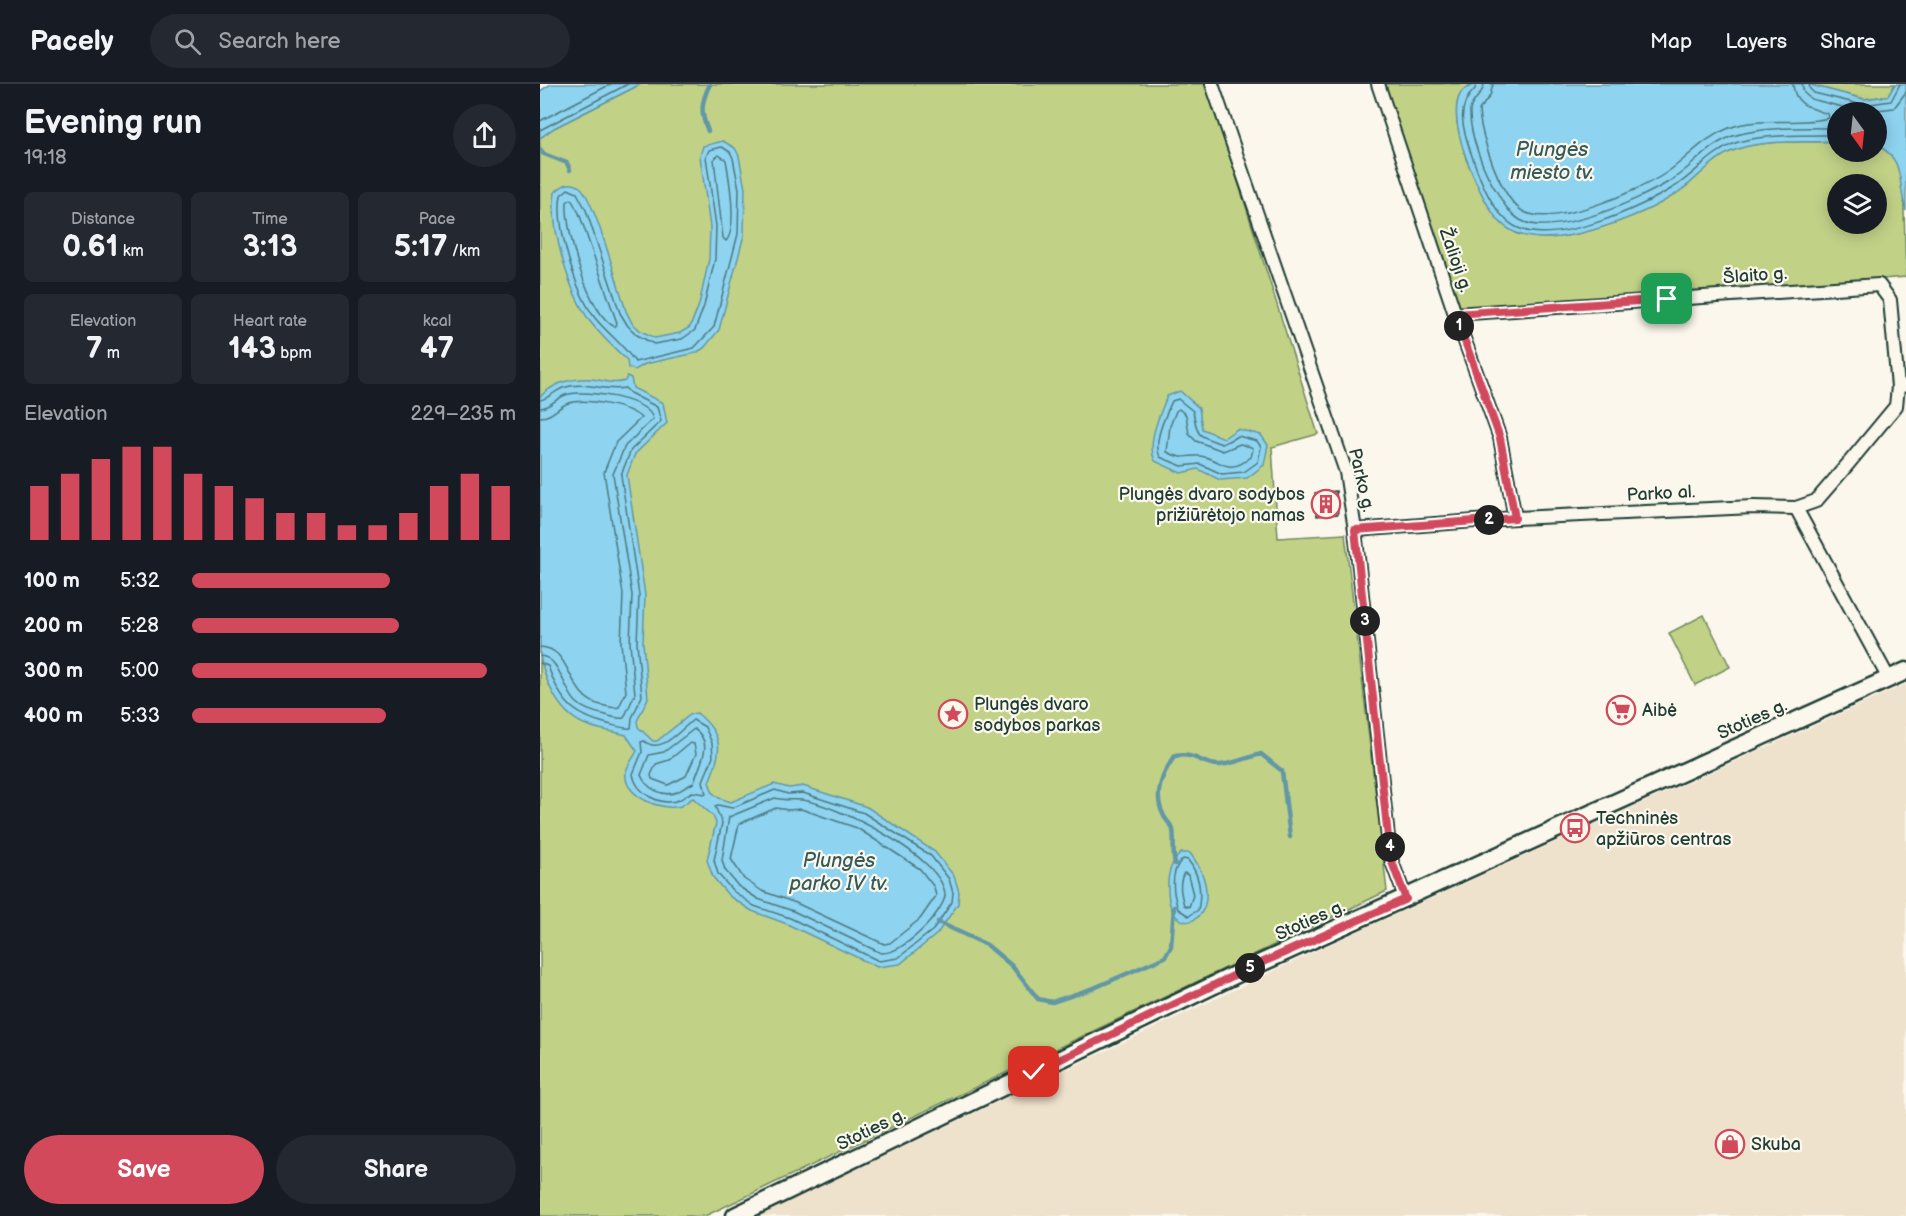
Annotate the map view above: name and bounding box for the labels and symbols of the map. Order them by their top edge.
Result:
north arrow [1827,102,1887,162]
water label: Plungės miesto tv. [1510,138,1594,185]
street label: Žalioji g. [1434,224,1478,295]
street label: Šlaito g. [1722,262,1788,288]
pin [1641,273,1692,324]
pin: 1 [1444,311,1474,341]
street label: Parko g. [1344,446,1379,514]
street label: Parko al. [1626,481,1696,506]
place label: Plungės dvaro sodybos prižiūrėtojo namas [1119,484,1305,526]
building icon: Plungės dvaro sodybos prižiūrėtojo namas [1310,488,1342,520]
pin: 2 [1474,505,1504,535]
pin: 3 [1350,606,1380,636]
place label: Plungės dvaro sodybos parkas [974,694,1101,736]
supermarket icon: Aibė [1605,694,1637,726]
street label: Stoties g. [1714,695,1790,744]
place icon: Plungės dvaro sodybos parkas [937,698,969,730]
place label: Aibė [1642,700,1677,721]
place label: Techninės apžiūros centras [1596,808,1731,850]
bus stop icon: Techninės apžiūros centras [1559,812,1591,844]
pin: 4 [1375,832,1405,862]
water label: Plungės parko IV tv. [789,849,888,896]
street label: Stoties g. [1272,896,1348,945]
pin: 5 [1235,953,1265,983]
pin [1008,1046,1059,1097]
street label: Stoties g. [833,1104,909,1155]
shop icon: Skuba [1714,1128,1746,1160]
place label: Skuba [1751,1134,1801,1155]

